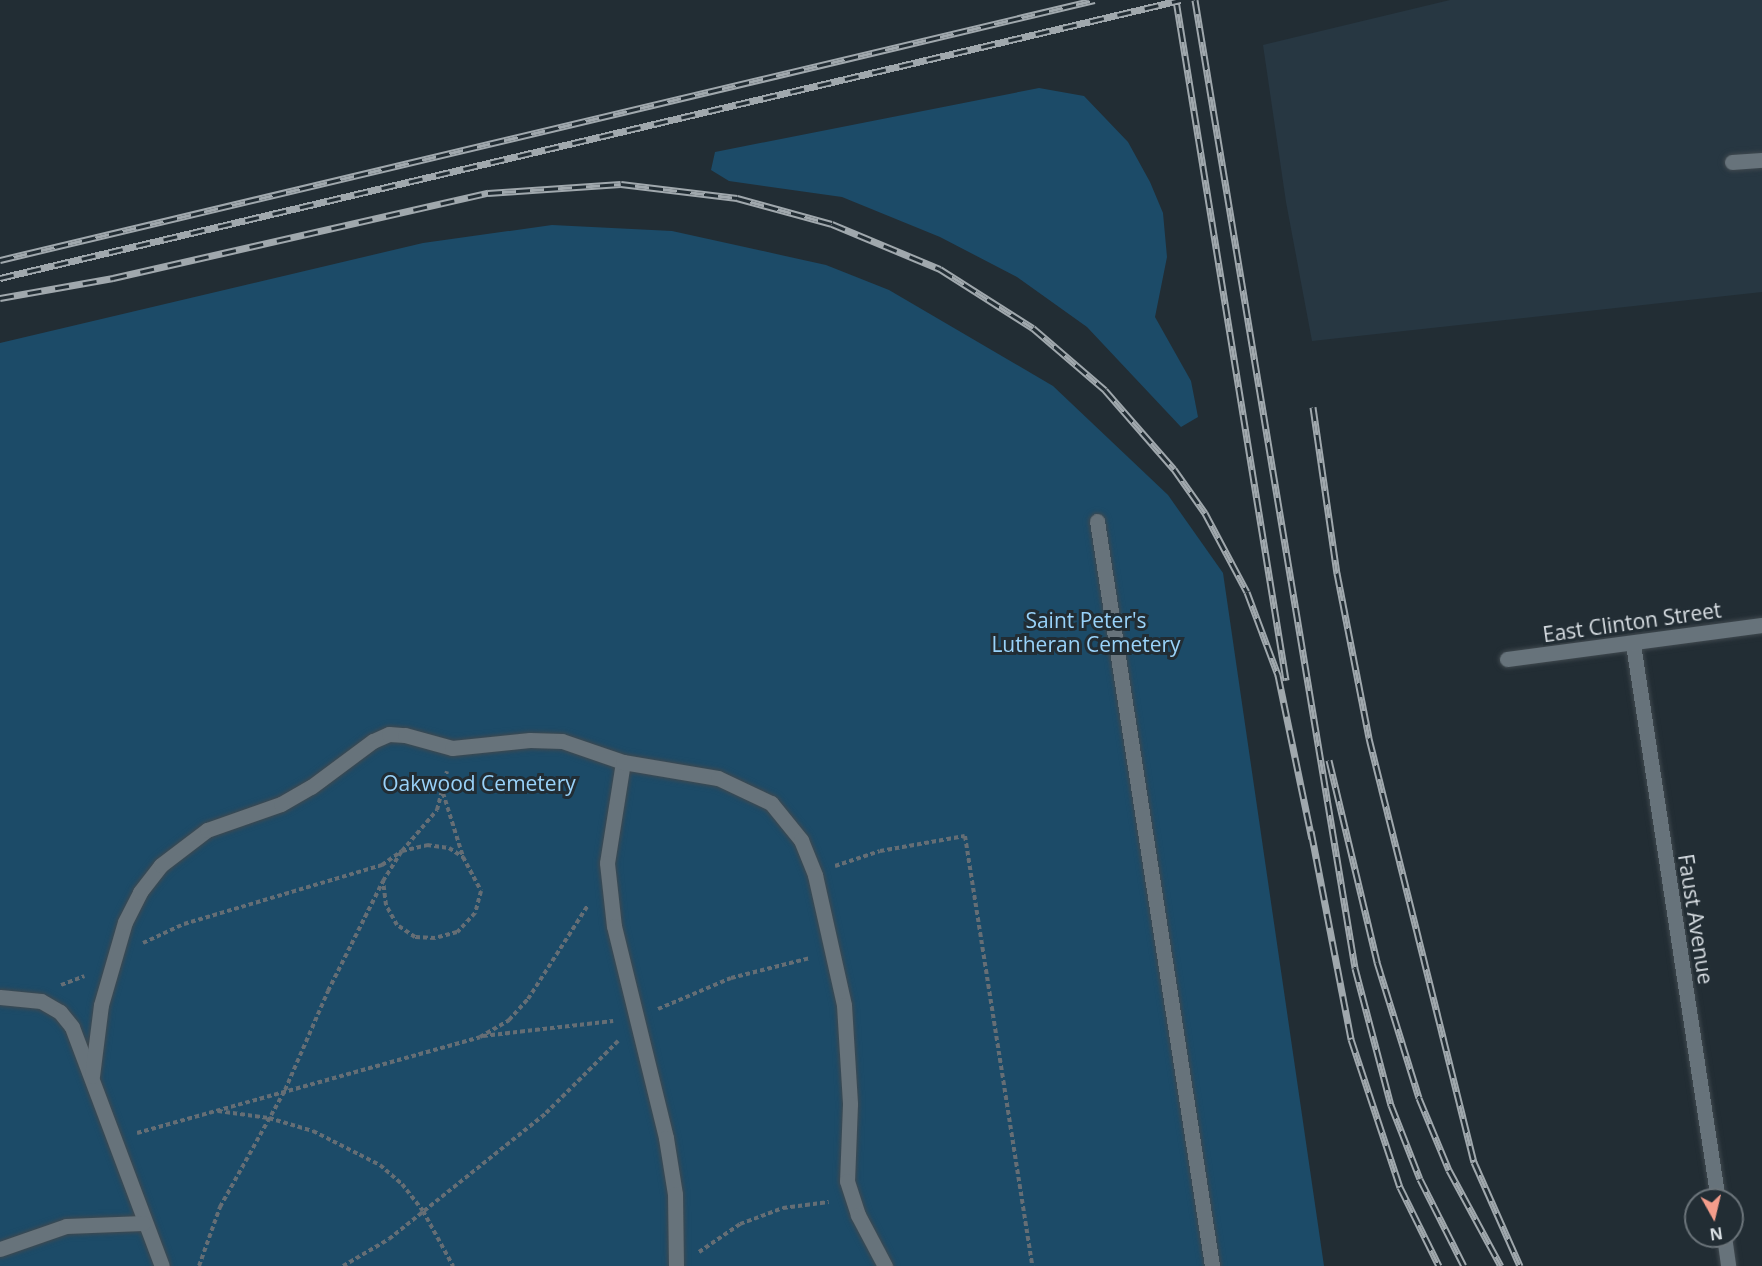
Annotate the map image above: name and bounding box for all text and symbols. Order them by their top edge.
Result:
street label: East Clinton Street [1541,597,1723,647]
park label: Saint Peter's Lutheran Cemetery [991,607,1181,657]
park label: Oakwood Cemetery [382,770,576,796]
street label: Faust Avenue [1673,852,1719,986]
north arrow [1684,1188,1744,1248]
text: N [1708,1222,1724,1246]

